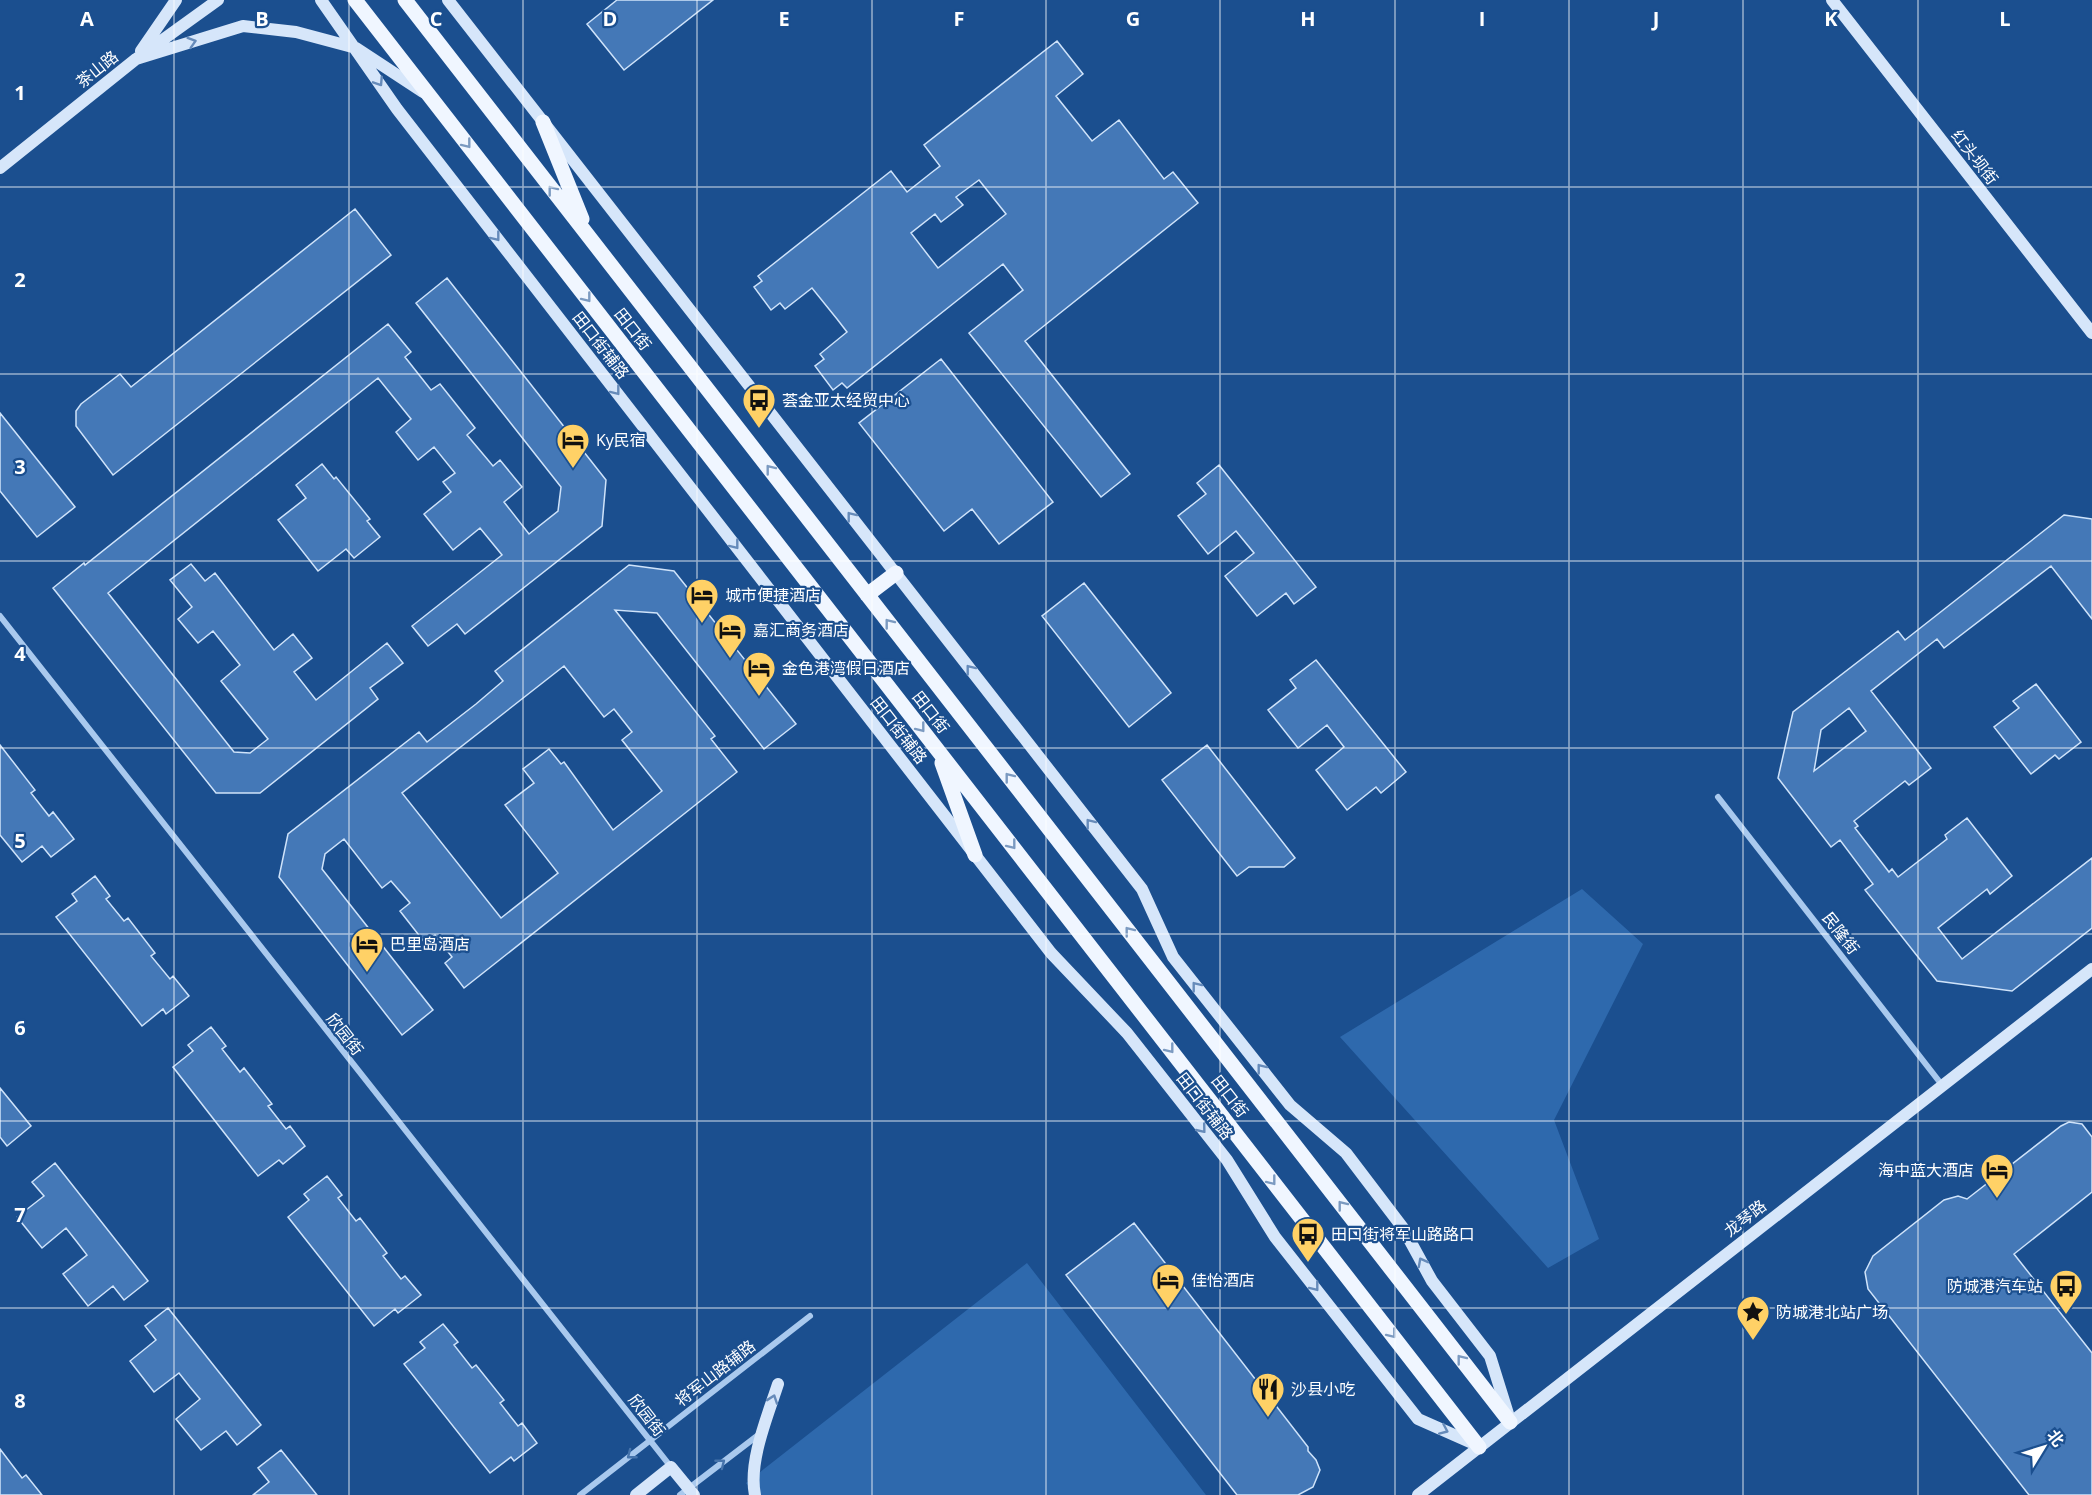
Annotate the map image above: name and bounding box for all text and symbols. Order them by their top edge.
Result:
text: A [80,5,94,32]
text: B [255,5,269,32]
text: C [430,5,443,32]
text: D [603,5,617,32]
text: E [778,5,790,32]
text: F [954,5,964,32]
text: G [1126,5,1140,32]
text: H [1300,5,1316,32]
text: I [1479,5,1485,32]
text: J [1651,5,1659,32]
text: K [1824,5,1838,32]
text: L [1999,5,2011,32]
one-way arrow [186,37,197,49]
street label: 茶山路 [71,45,123,93]
one-way arrow [372,75,383,86]
text: 1 [14,79,26,106]
street label: 红头坝街 [1947,125,2003,189]
one-way arrow [459,137,470,148]
one-way arrow [549,186,560,197]
one-way arrow [489,231,500,242]
text: 2 [14,266,26,293]
one-way arrow [579,291,590,302]
street label: 田口街 [610,303,656,355]
street label: 田口街辅路 [568,307,634,383]
bus stop icon: 荟金亚太经贸中心 [741,382,777,429]
one-way arrow [608,385,619,396]
place label: 荟金亚太经贸中心 [782,389,910,411]
hotel icon: Ky民宿 [555,422,591,469]
place label: Ky民宿 [596,429,646,451]
text: 3 [14,453,26,480]
one-way arrow [766,465,777,476]
one-way arrow [847,511,858,522]
one-way arrow [728,539,739,550]
hotel icon: 城市便捷酒店 [684,577,720,624]
place label: 城市便捷酒店 [725,584,821,606]
hotel icon: 嘉汇商务酒店 [712,612,748,659]
place label: 嘉汇商务酒店 [753,619,849,641]
one-way arrow [886,619,897,630]
text: 4 [14,640,26,667]
hotel icon: 金色港湾假日酒店 [741,650,777,697]
place label: 金色港湾假日酒店 [782,657,910,679]
one-way arrow [967,665,978,676]
street label: 田口街 [908,686,954,738]
street label: 田口街辅路 [866,692,932,768]
one-way arrow [914,721,925,732]
one-way arrow [1005,773,1016,784]
one-way arrow [1087,819,1098,830]
text: 5 [14,827,26,854]
one-way arrow [1004,838,1015,849]
street label: 民隆街 [1818,907,1864,959]
hotel icon: 巴里岛酒店 [349,926,385,973]
one-way arrow [1125,927,1136,938]
place label: 巴里岛酒店 [390,933,470,955]
one-way arrow [1192,981,1203,992]
street label: 欣园街 [322,1008,368,1060]
text: 6 [14,1014,26,1041]
one-way arrow [1163,1042,1174,1053]
one-way arrow [1258,1064,1269,1075]
street label: 田口街辅路 [1172,1068,1238,1144]
street label: 田口街 [1207,1070,1253,1122]
one-way arrow [1195,1122,1206,1133]
hotel icon: 海中蓝大酒店 [1979,1152,2015,1199]
place label: 海中蓝大酒店 [1878,1159,1974,1181]
one-way arrow [1265,1174,1276,1185]
street label: 龙琴路 [1719,1195,1771,1241]
text: 7 [14,1201,26,1228]
one-way arrow [1338,1201,1349,1212]
bus stop icon: 田口街将军山路路口 [1290,1216,1326,1263]
place label: 田口街将军山路路口 [1331,1223,1475,1245]
one-way arrow [1418,1258,1429,1269]
hotel icon: 佳怡酒店 [1150,1262,1186,1309]
bus stop icon: 防城港汽车站 [2048,1268,2084,1315]
place label: 佳怡酒店 [1191,1269,1255,1291]
place label: 防城港汽车站 [1947,1275,2043,1297]
one-way arrow [1308,1281,1319,1292]
place icon: 防城港北站广场 [1735,1294,1771,1341]
place label: 防城港北站广场 [1776,1301,1888,1323]
one-way arrow [1385,1328,1396,1339]
street label: 将军山路辅路 [670,1335,760,1411]
one-way arrow [1458,1355,1469,1366]
restaurant icon: 沙县小吃 [1250,1371,1286,1418]
place label: 沙县小吃 [1291,1378,1355,1400]
text: 8 [14,1387,26,1414]
street label: 欣园街 [624,1389,670,1441]
one-way arrow [766,1394,779,1405]
north arrow [2014,1417,2074,1477]
one-way arrow [1437,1423,1448,1435]
text: 北 [2042,1425,2069,1451]
one-way arrow [627,1448,638,1459]
one-way arrow [715,1460,726,1471]

